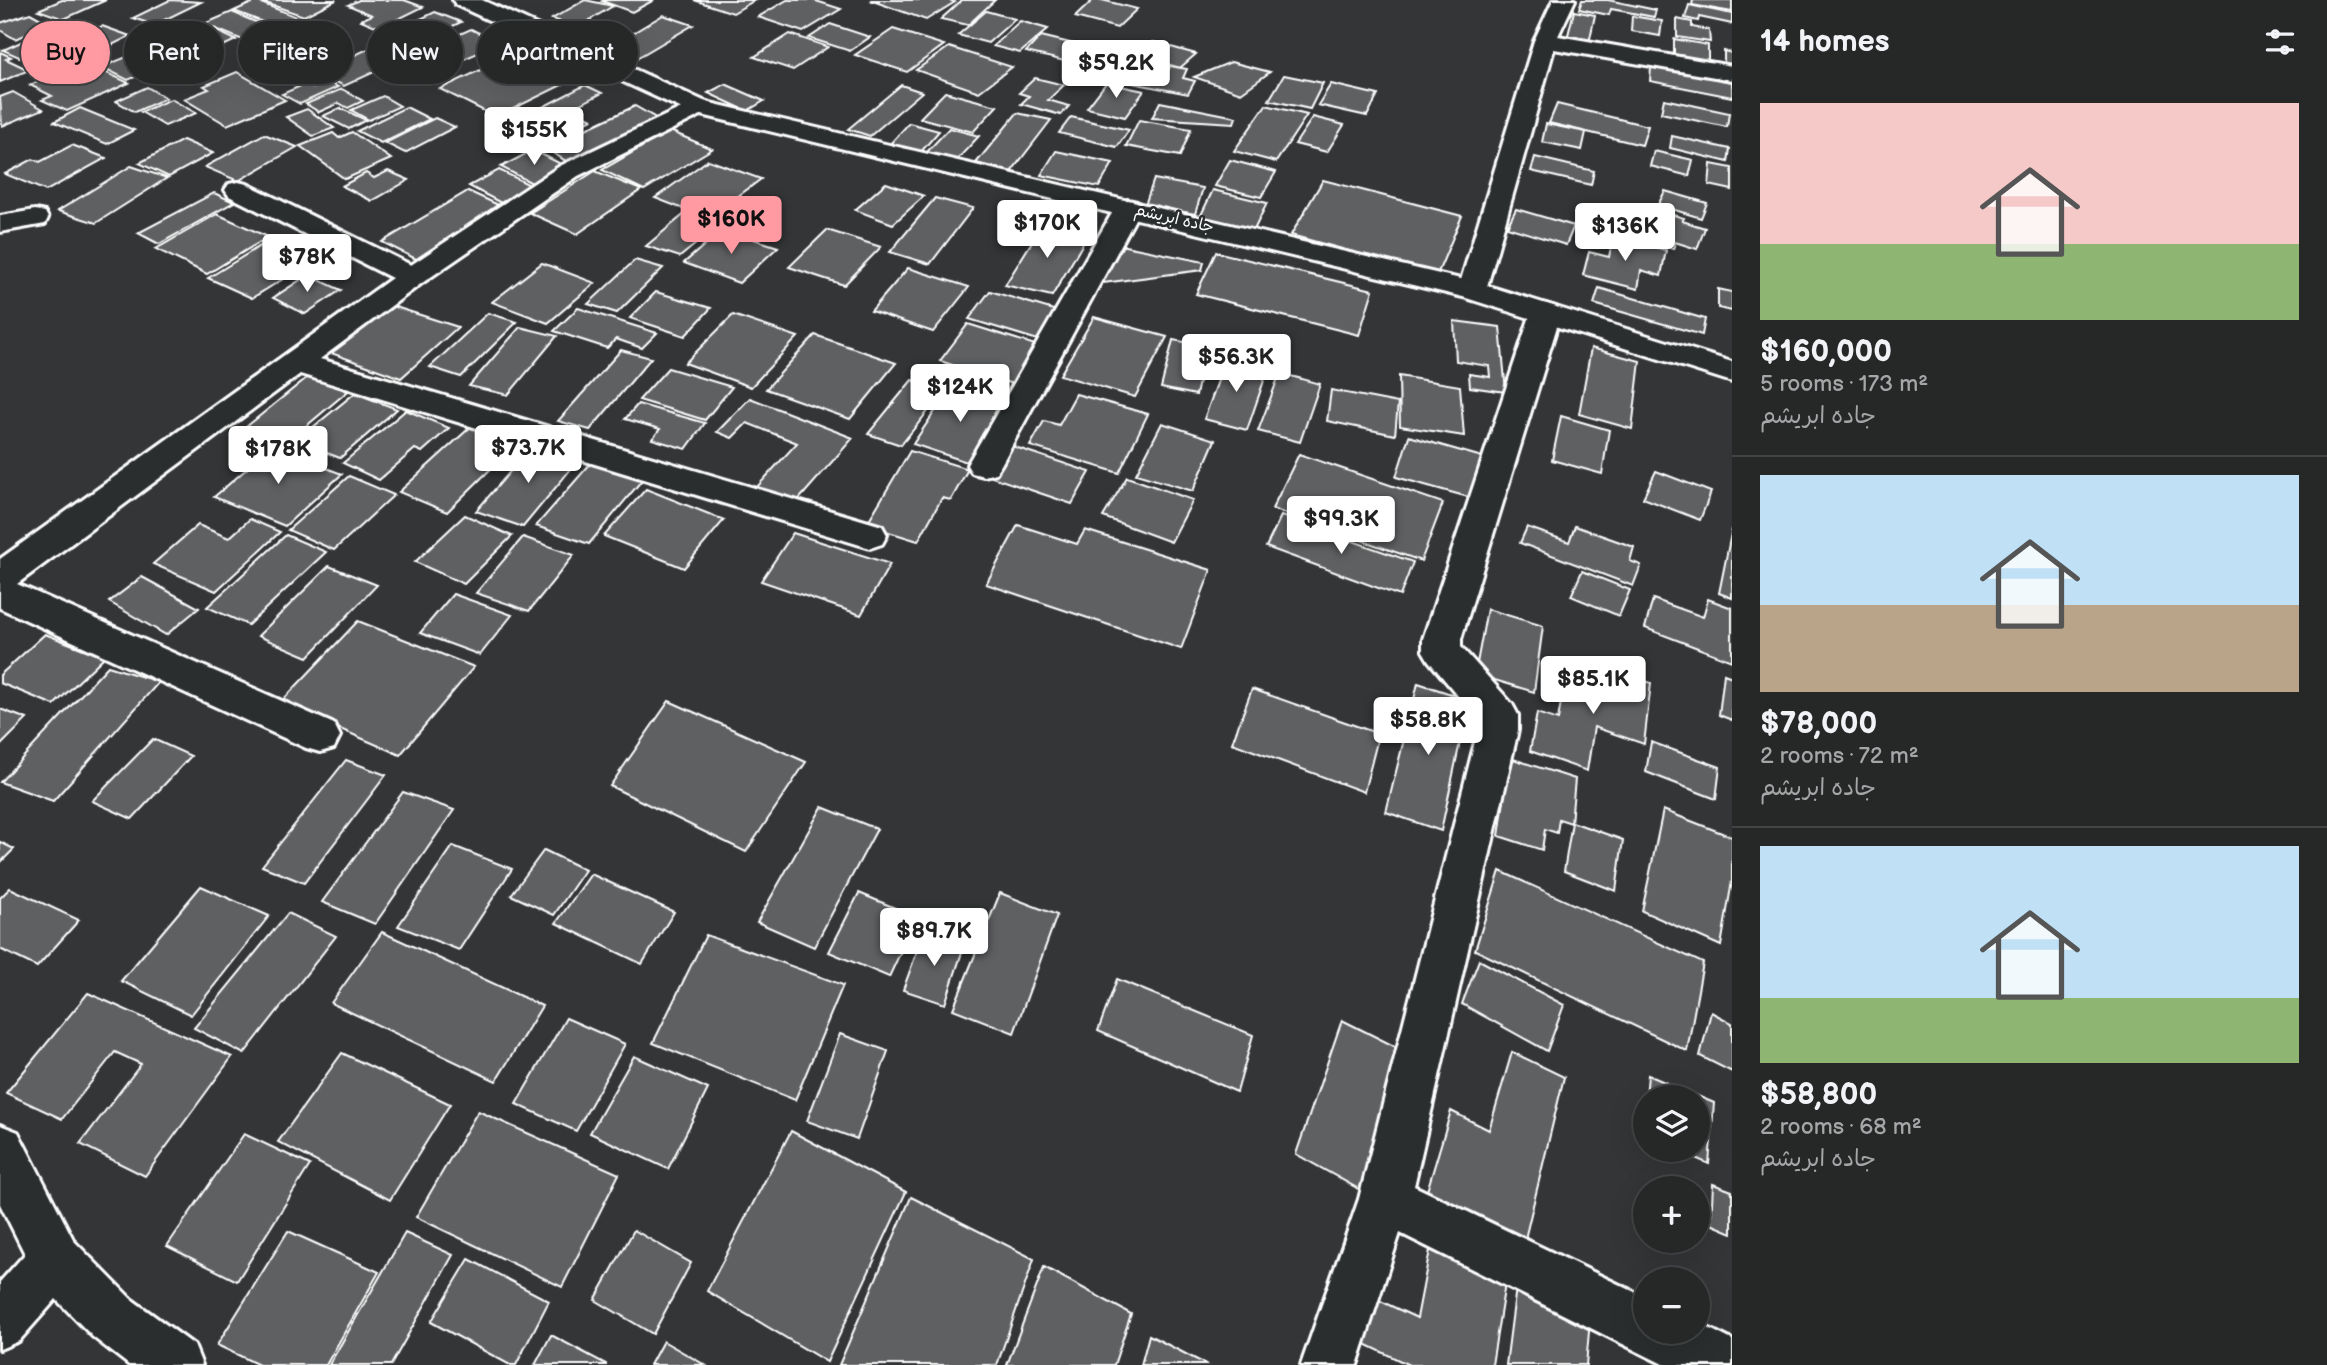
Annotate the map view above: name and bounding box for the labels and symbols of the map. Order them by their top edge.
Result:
pin: $59.2K [1059,41,1173,100]
pin: $155K [485,108,583,167]
pin: $160K [682,196,780,256]
pin: $170K [998,201,1096,260]
street label: جاده ابریشم [1132,201,1215,239]
pin: $136K [1576,204,1674,263]
pin: $78K [266,234,348,294]
pin: $56.3K [1179,334,1293,394]
pin: $124K [911,364,1009,424]
pin: $178K [229,426,327,486]
pin: $73.7K [471,426,585,485]
pin: $99.3K [1284,496,1398,556]
pin: $85.1K [1536,656,1650,716]
pin: $58.8K [1371,698,1485,757]
pin: $89.7K [877,908,991,968]

